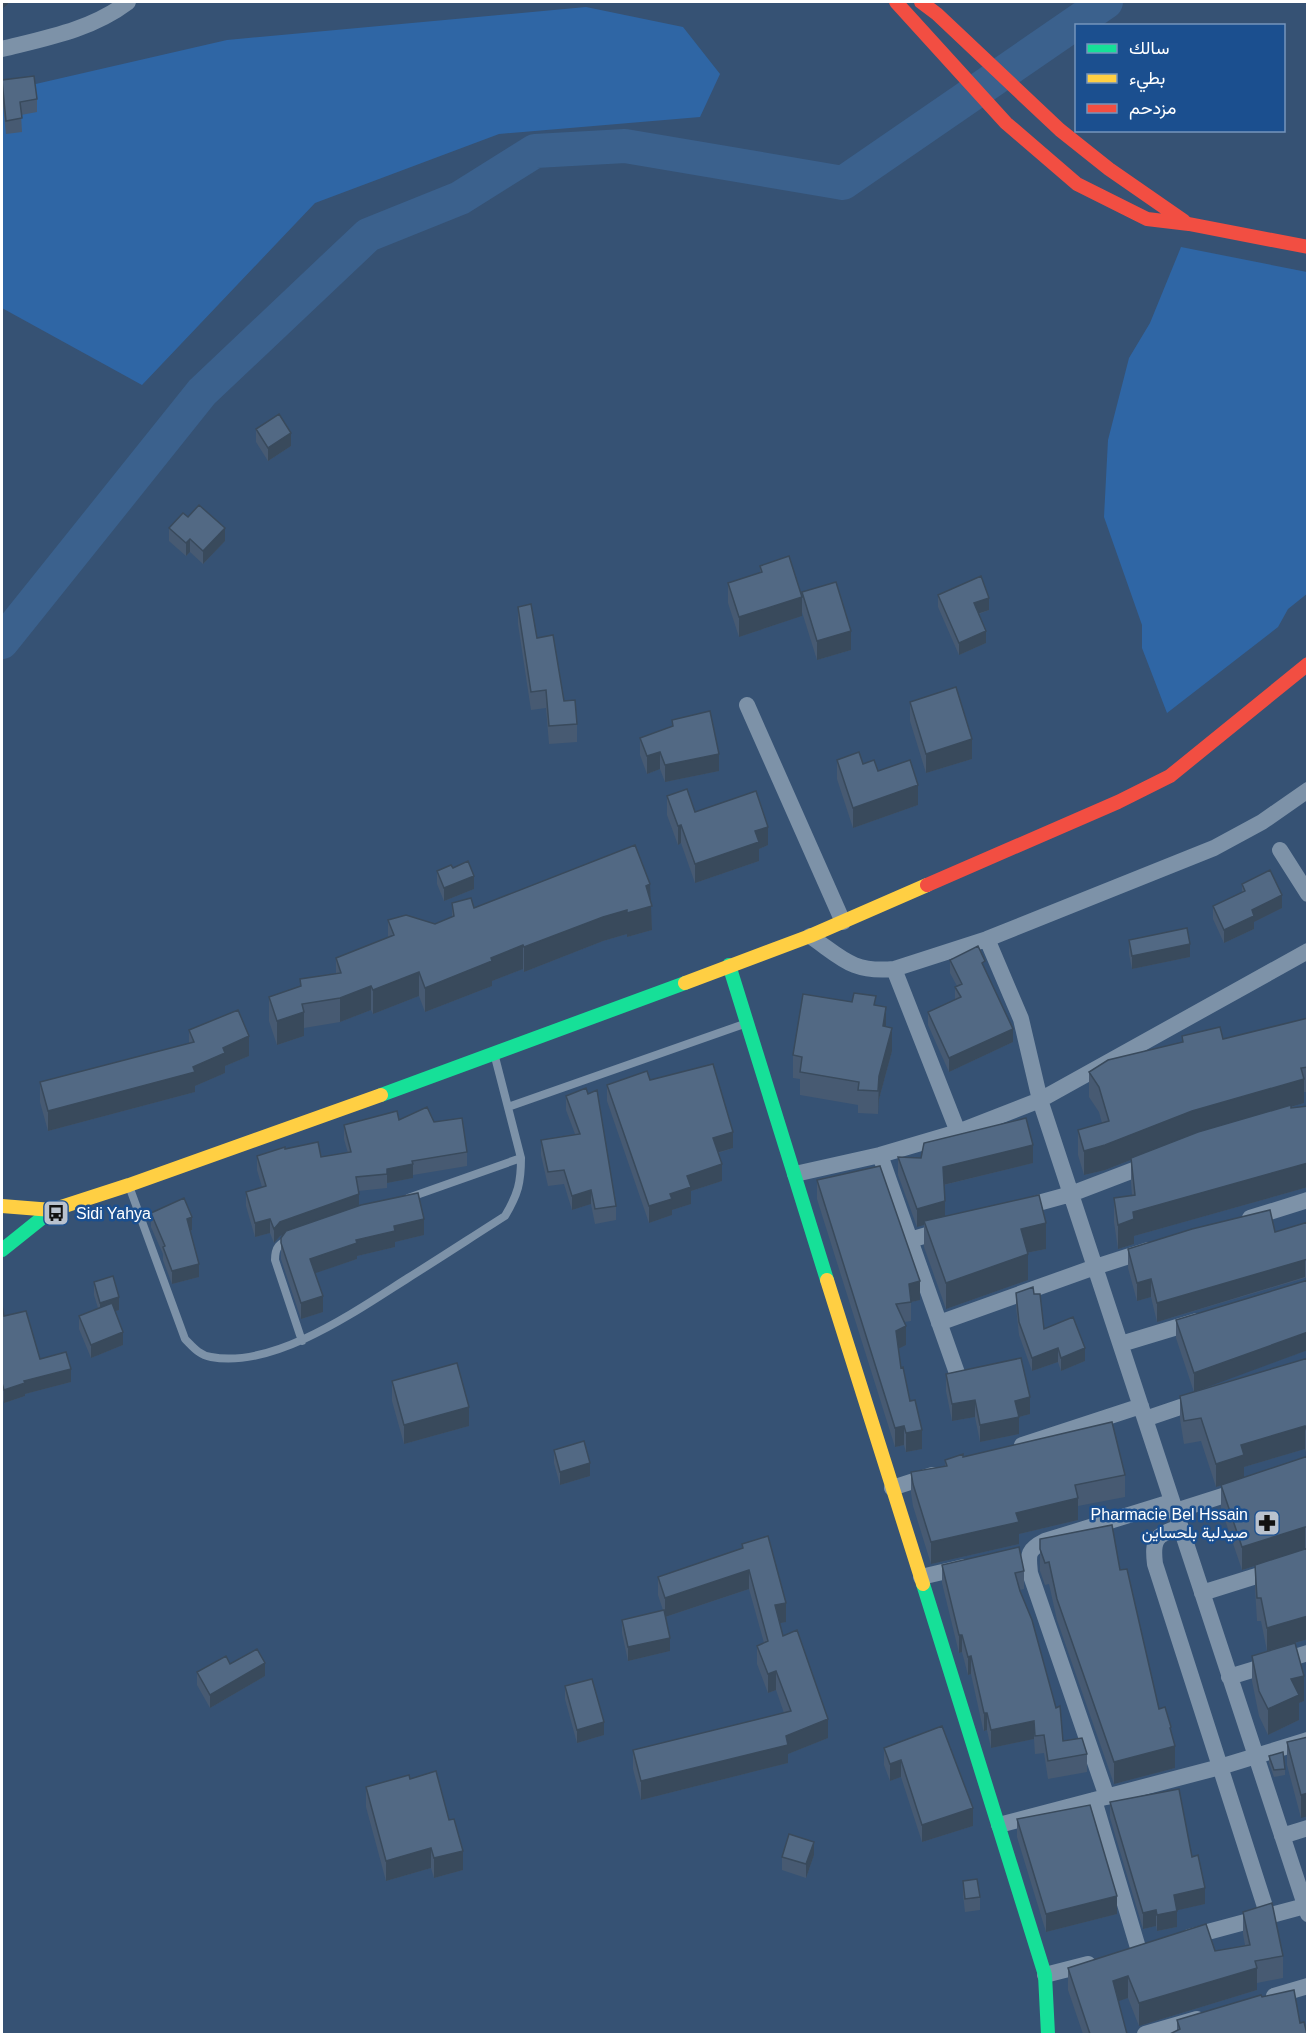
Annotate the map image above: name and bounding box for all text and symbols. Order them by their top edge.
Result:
legend [1075,24,1285,132]
text: سالك [1129,38,1169,58]
text: بطيء [1129,68,1165,93]
text: مزدحم [1129,98,1176,120]
bus stop icon: Sidi Yahya [41,1198,71,1228]
place label: Sidi Yahya [76,1205,151,1222]
place label: Pharmacie Bel Hssain صيدلية بلحساين [1091,1506,1248,1543]
pharmacy icon: Pharmacie Bel Hssain صيدلية بلحساين [1252,1508,1282,1538]

